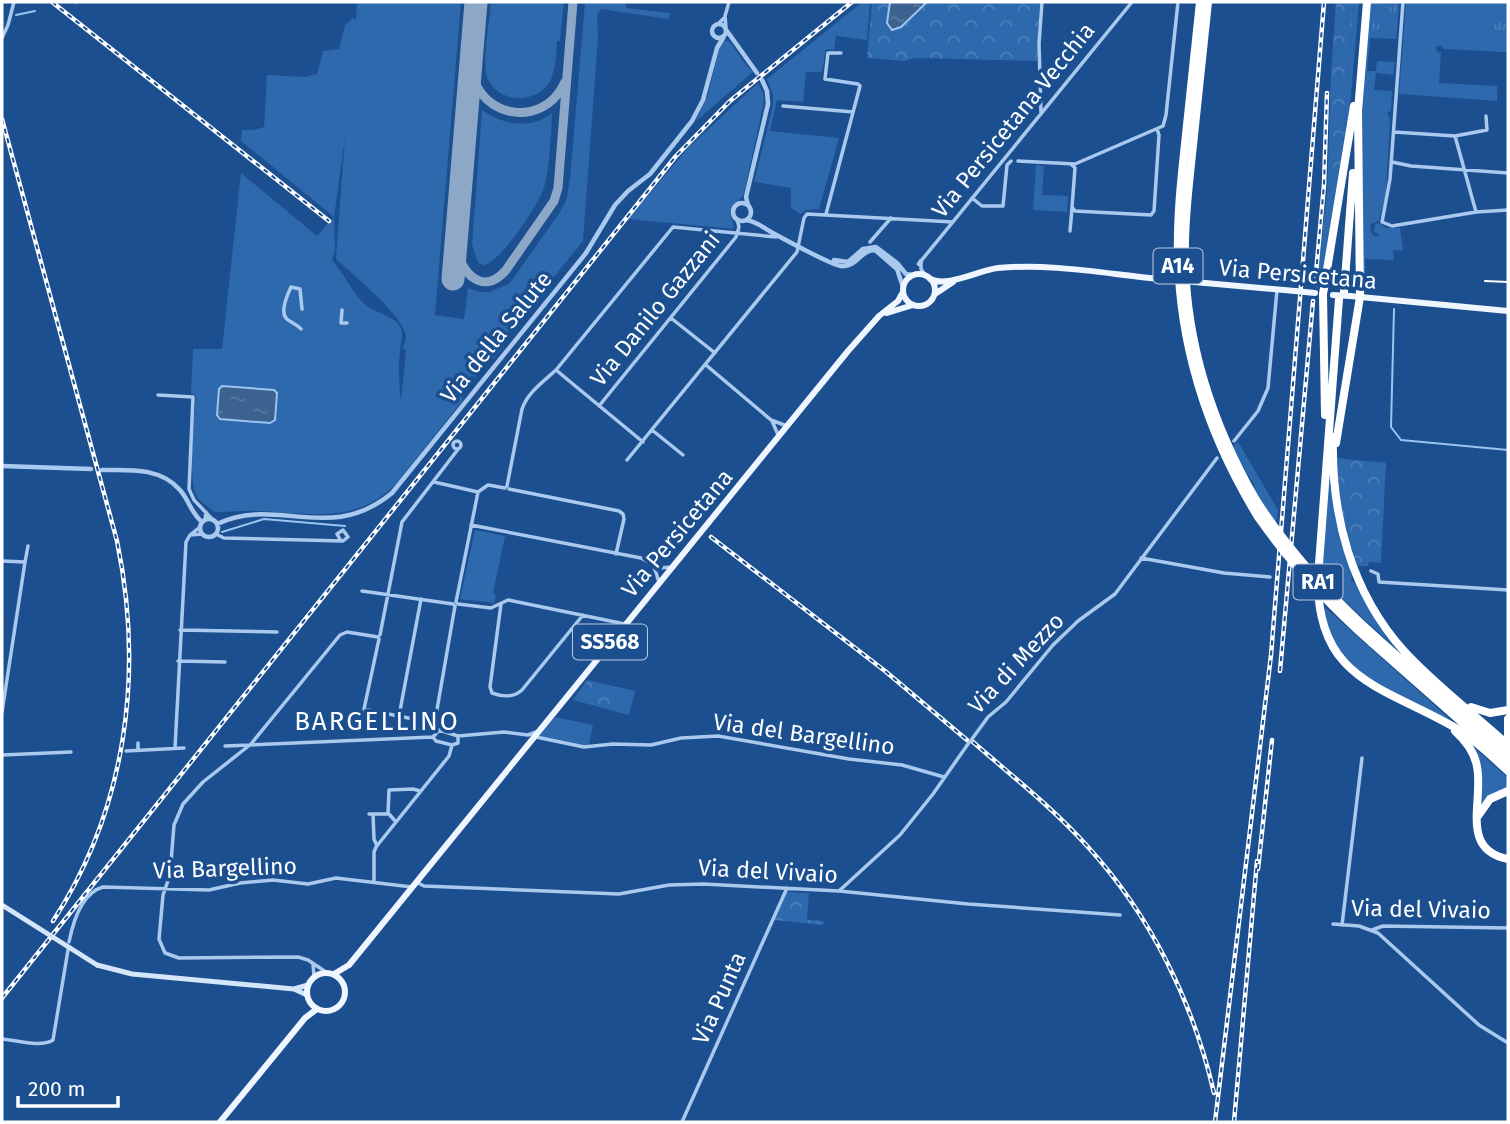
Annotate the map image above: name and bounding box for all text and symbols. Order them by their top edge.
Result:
street label: Via Persicetana Vecchia [926,17,1100,223]
street label: Via Danilo Gazzani [584,226,726,392]
road number: A14 [1154,248,1202,284]
street label: Via Persicetana [1218,253,1378,295]
street label: Via della Salute [434,265,558,409]
street label: Via Persicetana [615,463,739,603]
road number: RA1 [1294,564,1342,600]
street label: Via di Mezzo [962,607,1070,719]
road number: SS568 [573,624,647,660]
district label: BARGELLINO [294,706,460,737]
street label: Via del Bargellino [711,707,897,761]
street label: Via Bargellino [153,851,297,885]
street label: Via del Vivaio [698,853,838,889]
street label: Via del Vivaio [1351,894,1491,924]
street label: Via Punta [686,947,752,1049]
scale bar [18,1064,117,1108]
text: 200 m [28,1076,85,1102]

